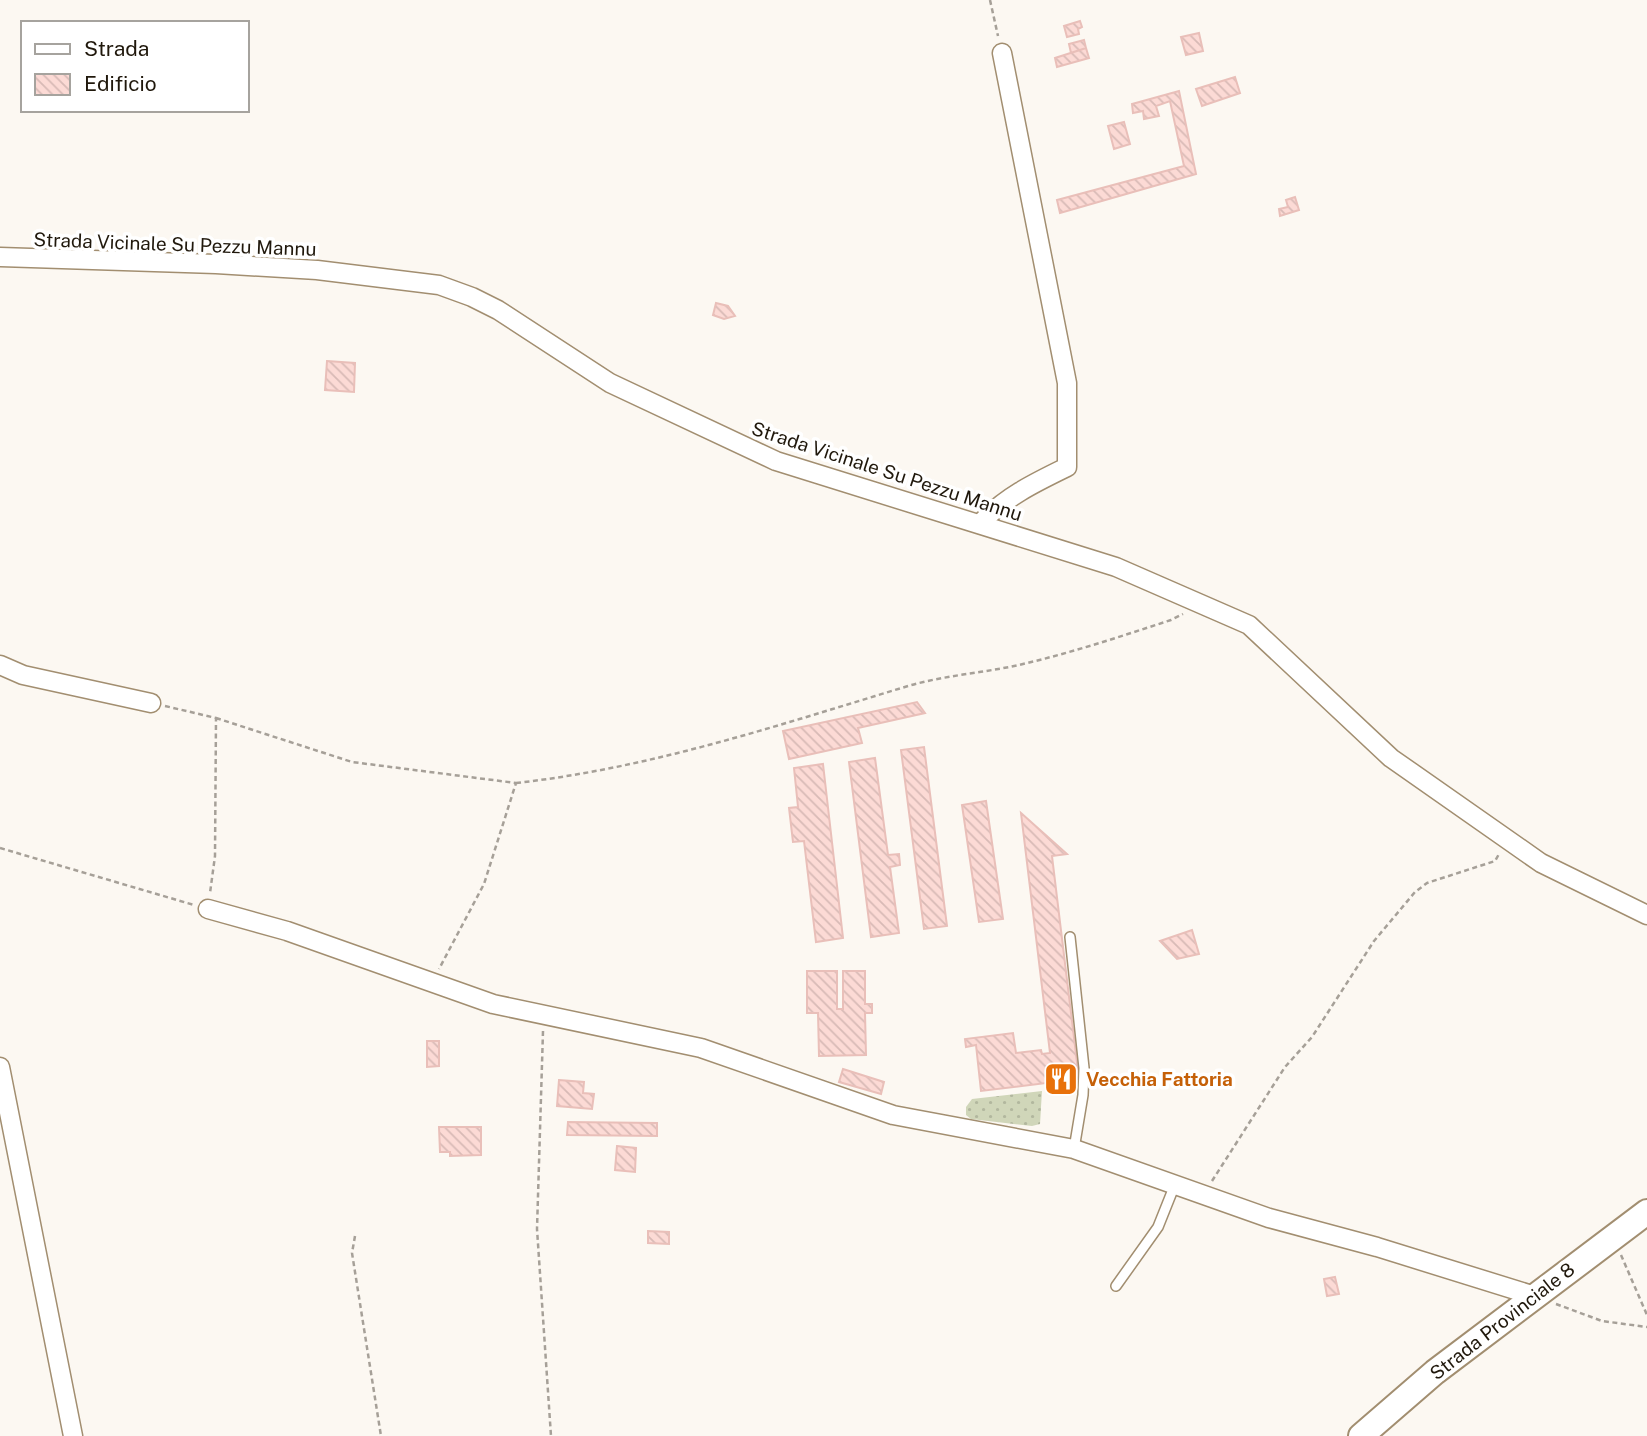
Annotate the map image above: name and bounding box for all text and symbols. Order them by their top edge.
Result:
legend [21,21,248,112]
text: Strada [84,36,149,61]
text: Edificio [84,71,157,96]
street label: Strada Vicinale Su Pezzu Mannu [33,228,317,260]
street label: Strada Vicinale Su Pezzu Mannu [749,417,1025,525]
restaurant icon: Vecchia Fattoria [1042,1060,1080,1098]
place label: Vecchia Fattoria [1086,1068,1233,1090]
street label: Strada Provinciale 8 [1425,1258,1579,1384]

